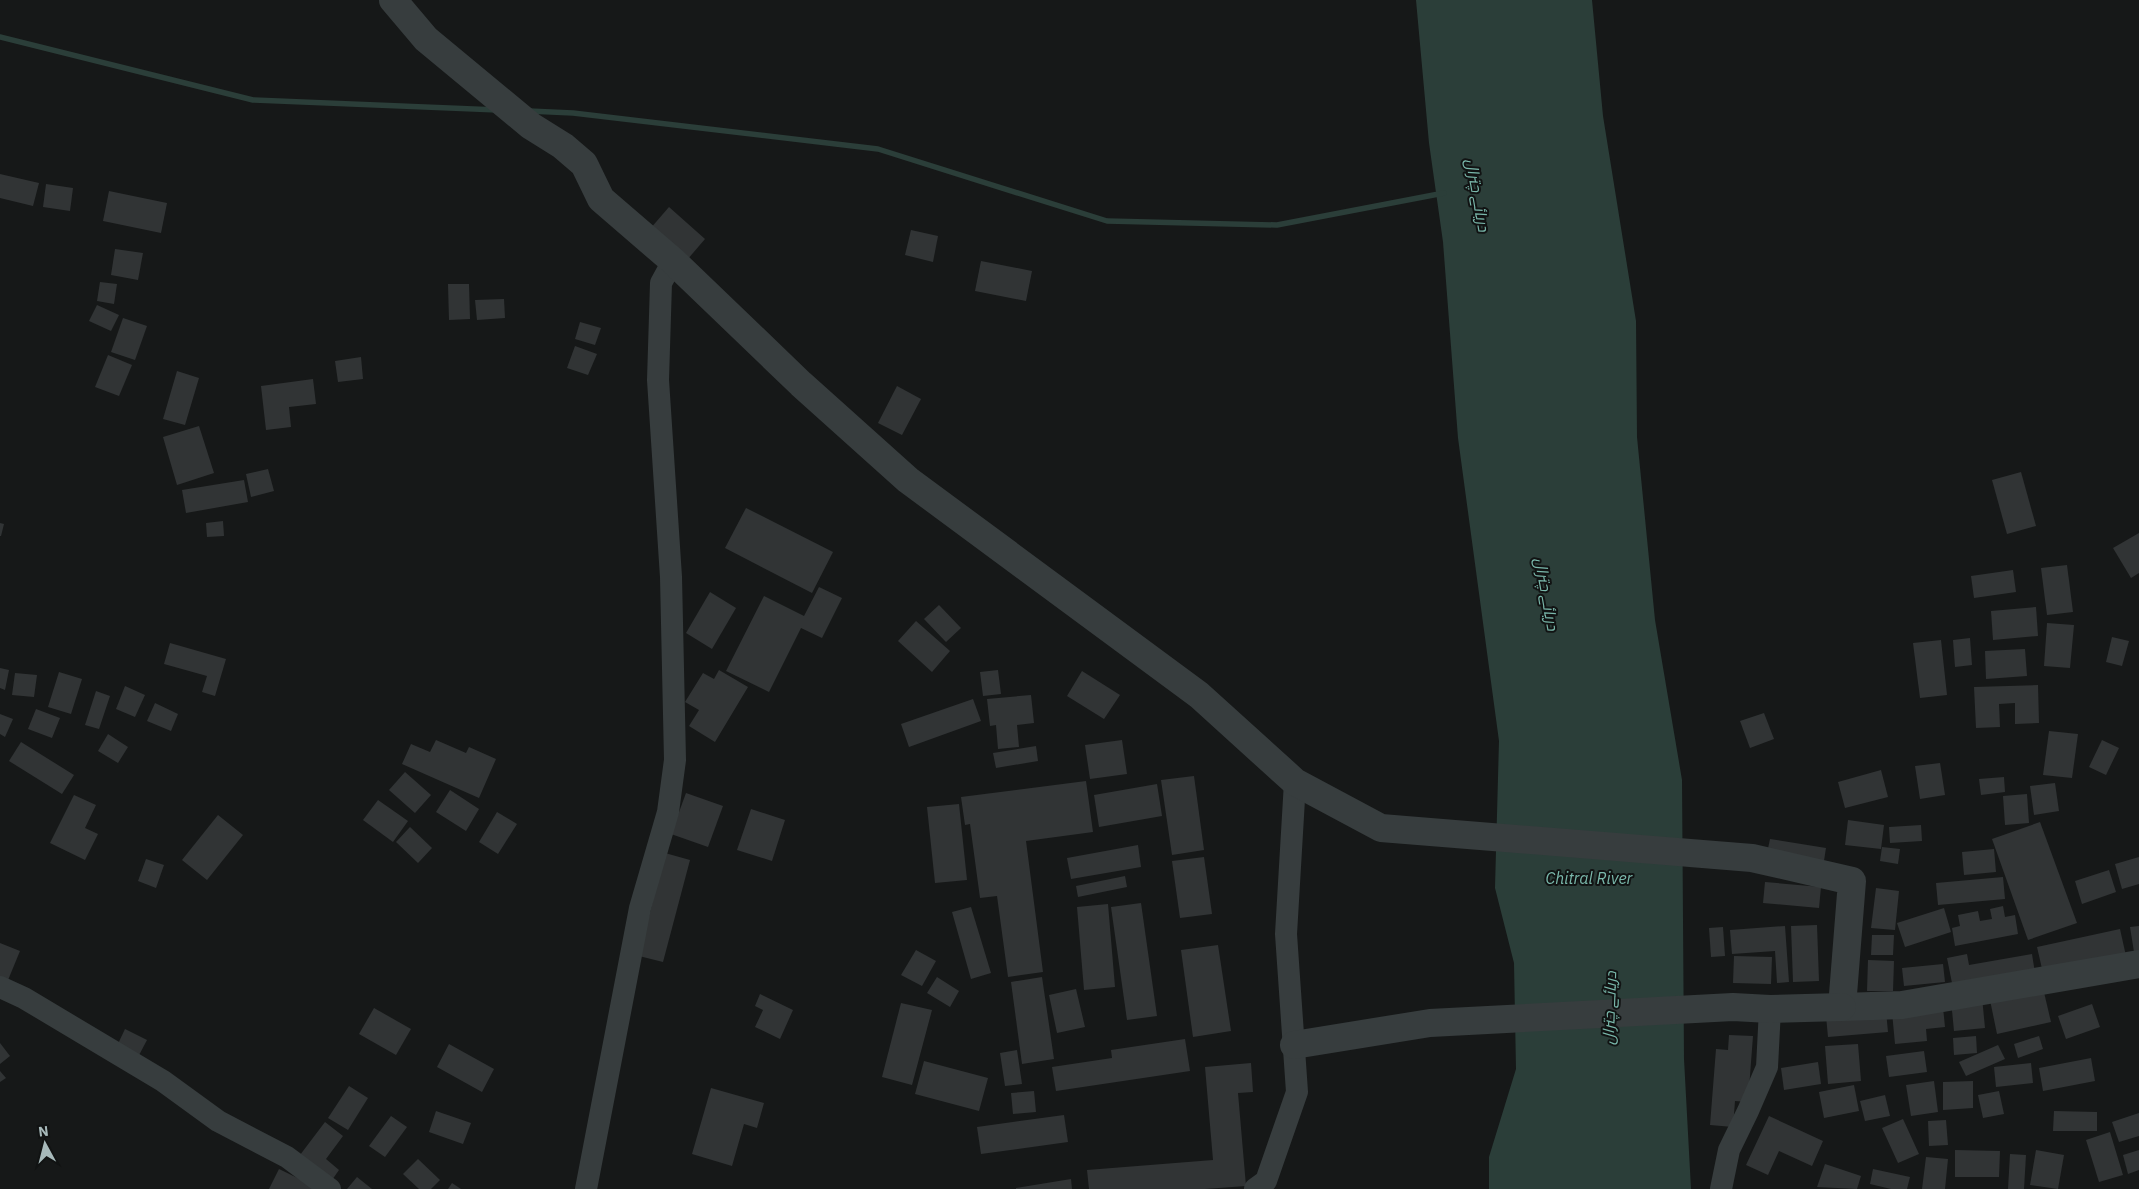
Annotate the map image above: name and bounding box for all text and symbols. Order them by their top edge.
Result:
water label: دریائے چترال [1461,157,1494,234]
water label: دریائے چترال [1530,556,1563,633]
water label: Chitral River [1546,868,1634,888]
water label: دریائے چترال [1598,970,1621,1045]
north arrow [20,1119,70,1169]
text: N [37,1122,50,1141]

